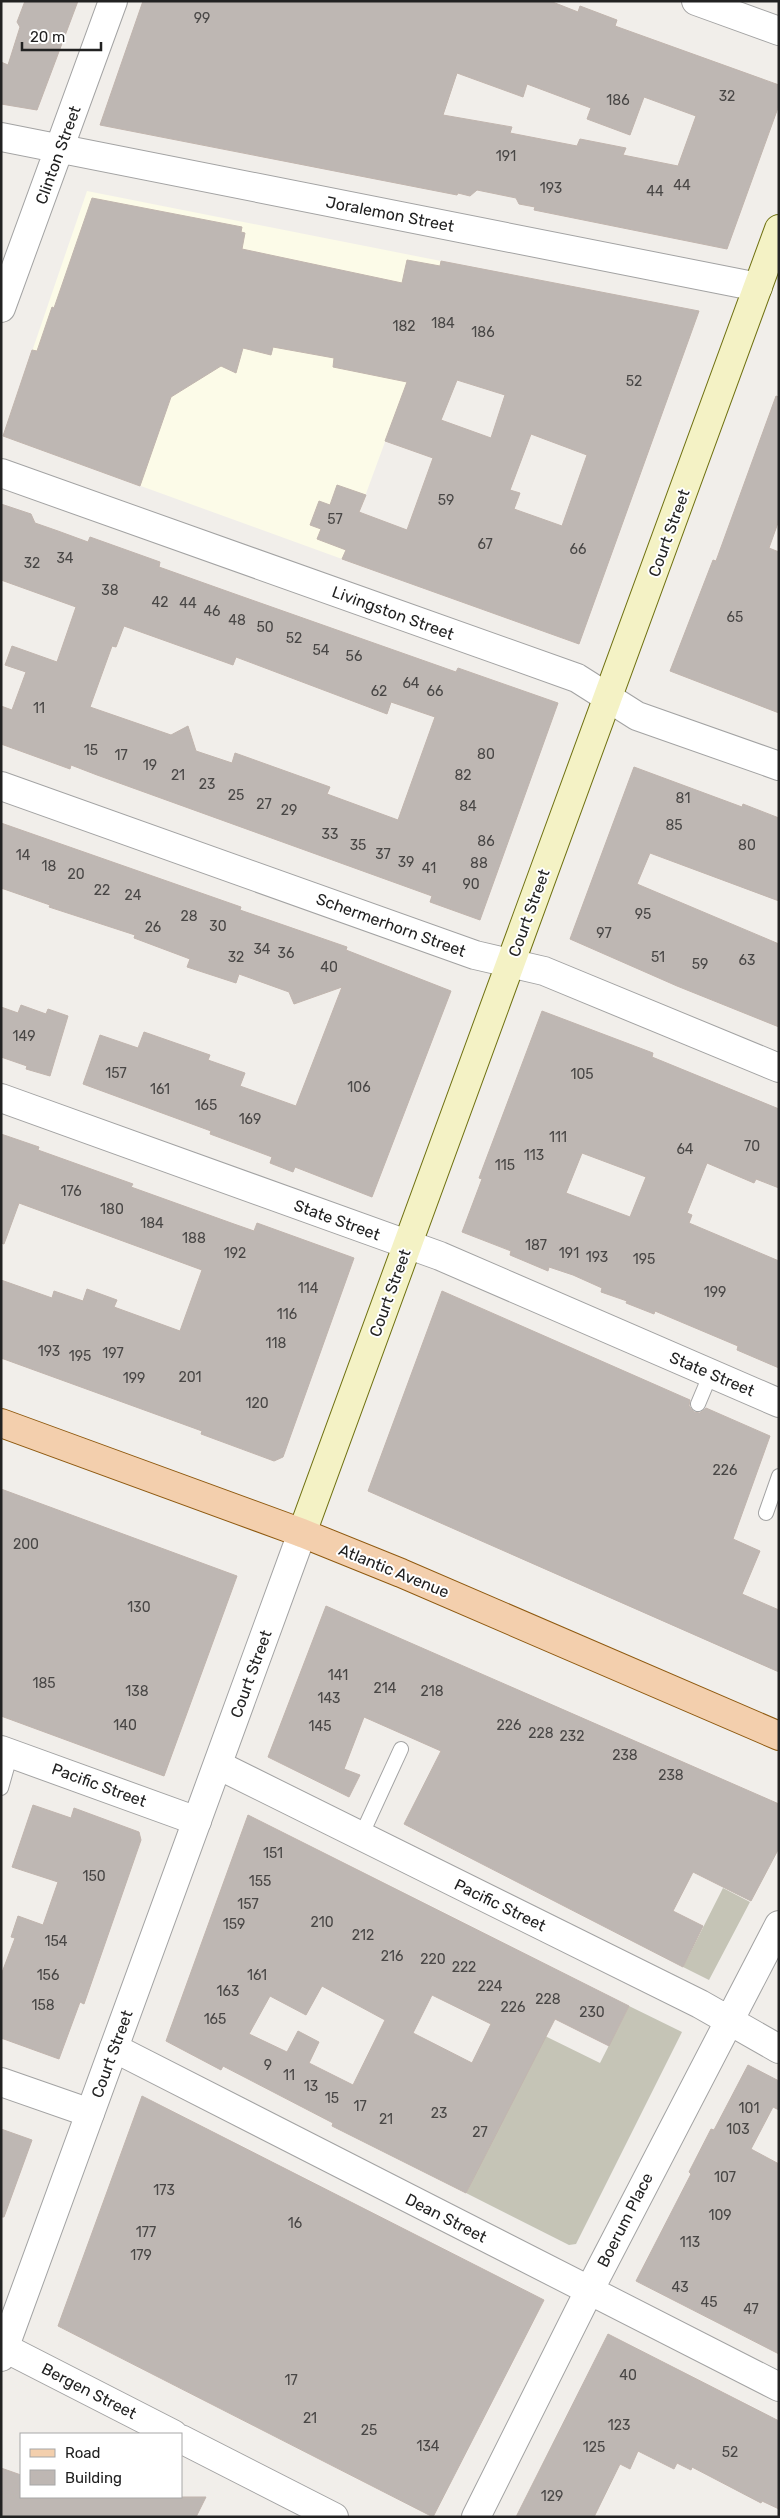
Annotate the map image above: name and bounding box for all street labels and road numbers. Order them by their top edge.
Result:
street label: Clinton Street [31,103,85,207]
street label: Joralemon Street [324,192,456,236]
street label: Court Street [644,487,694,579]
street label: Livingston Street [329,582,457,644]
street label: Court Street [504,867,554,959]
street label: Schermerhorn Street [314,889,468,961]
street label: State Street [291,1196,383,1244]
street label: Court Street [365,1247,415,1339]
street label: State Street [667,1348,757,1400]
street label: Atlantic Avenue [336,1540,452,1602]
street label: Court Street [226,1628,276,1720]
street label: Pacific Street [49,1759,149,1811]
street label: Pacific Street [451,1875,549,1935]
street label: Court Street [87,2008,137,2100]
street label: Boerum Place [593,2170,657,2270]
street label: Dean Street [402,2189,490,2247]
street label: Bergen Street [38,2359,140,2423]

